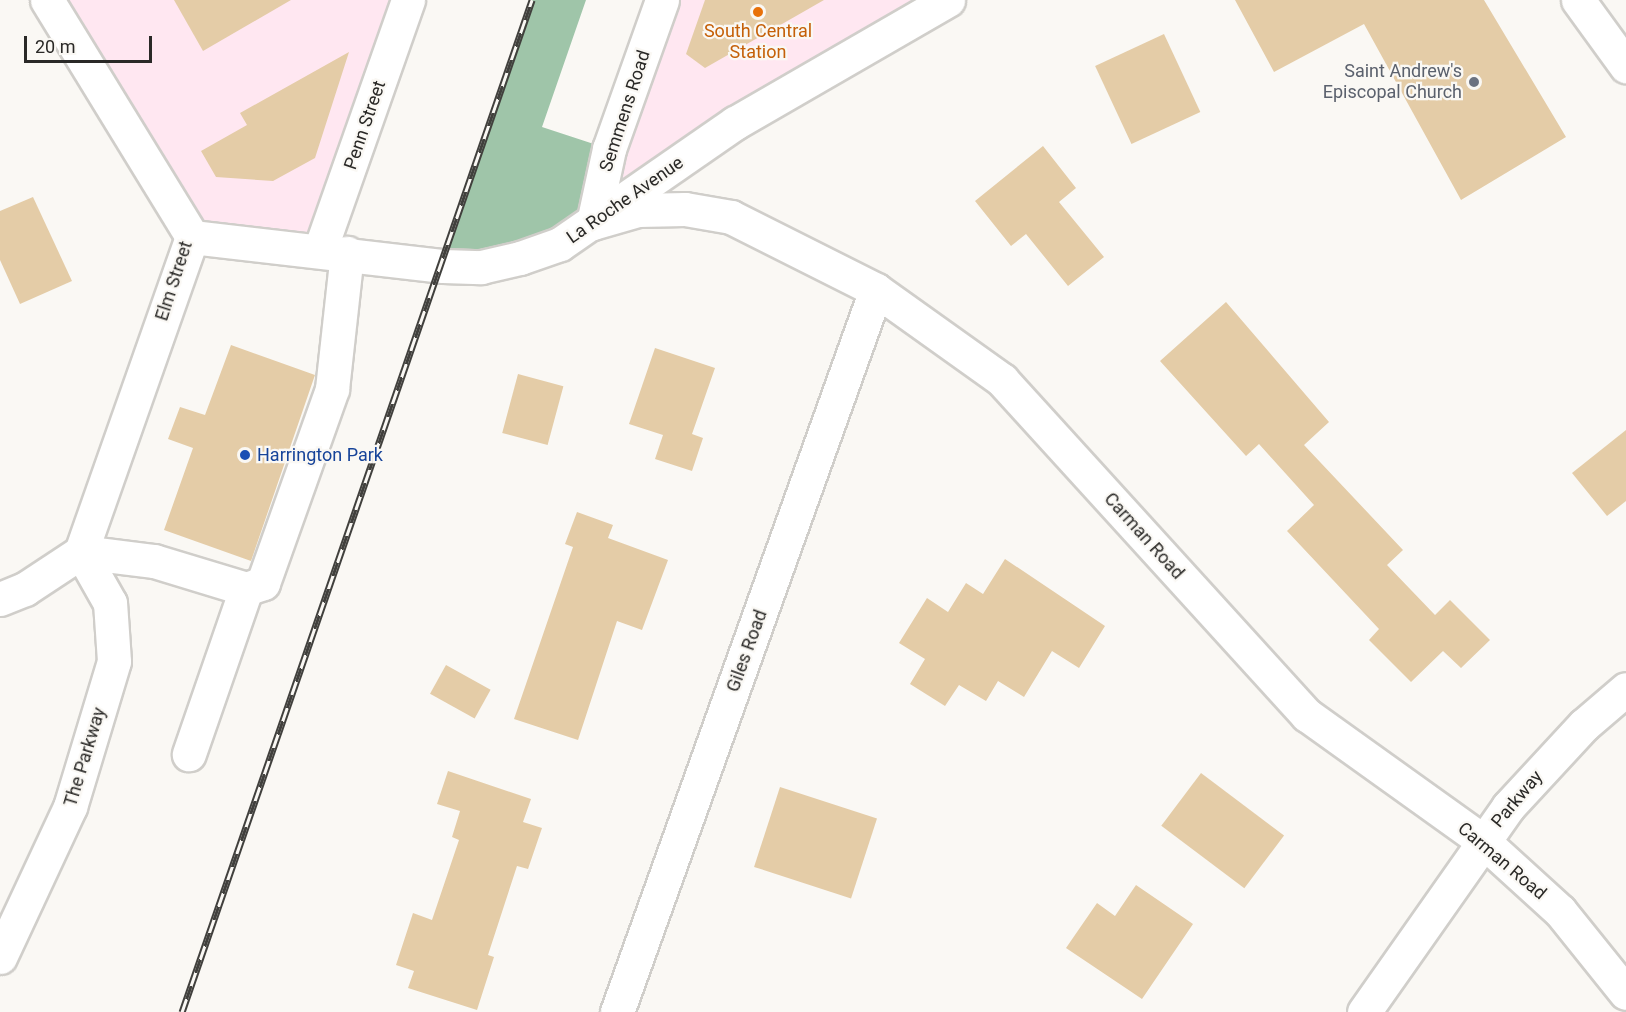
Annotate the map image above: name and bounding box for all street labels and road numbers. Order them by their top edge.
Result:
street label: Semmens Road [595,48,655,174]
street label: Penn Street [340,78,390,172]
street label: La Roche Avenue [562,152,688,248]
street label: Elm Street [151,239,197,323]
street label: Carman Road [1100,488,1188,584]
street label: Giles Road [722,607,772,695]
street label: The Parkway [60,705,110,809]
street label: Parkway [1487,766,1547,832]
street label: Carman Road [1453,818,1551,904]

